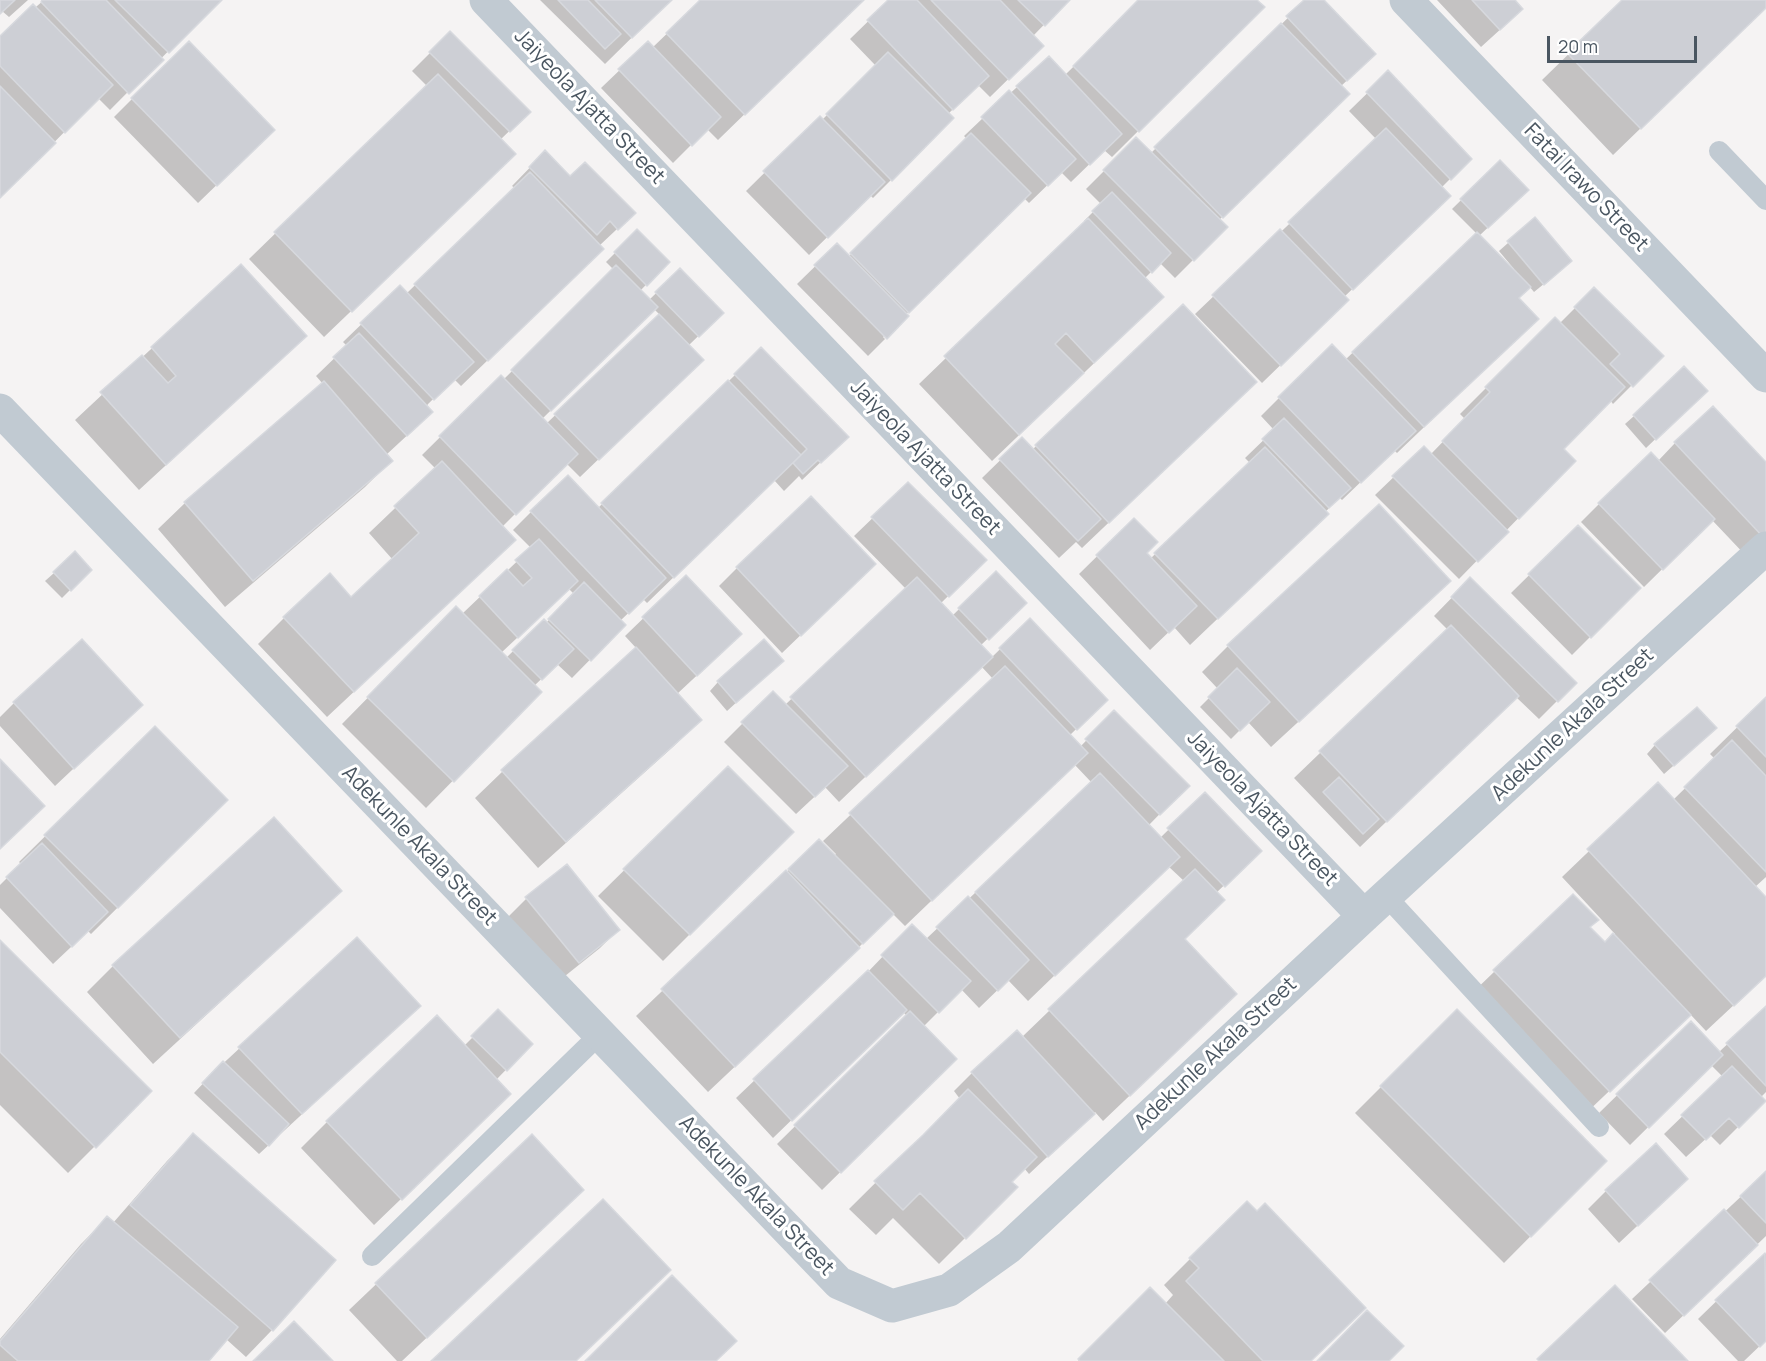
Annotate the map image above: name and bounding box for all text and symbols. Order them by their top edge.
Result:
street label: Jaiyeola Ajatta Street [508,24,670,190]
scale bar [1550,24,1700,62]
text: 20 m [1558,34,1598,58]
street label: Fatai Irawo Street [1518,119,1654,257]
street label: Jaiyeola Ajatta Street [844,375,1006,541]
street label: Adekunle Akala Street [1487,643,1659,807]
street label: Jaiyeola Ajatta Street [1181,726,1343,892]
street label: Adekunle Akala Street [336,761,502,931]
street label: Adekunle Akala Street [1130,972,1302,1136]
street label: Adekunle Akala Street [673,1111,839,1281]

